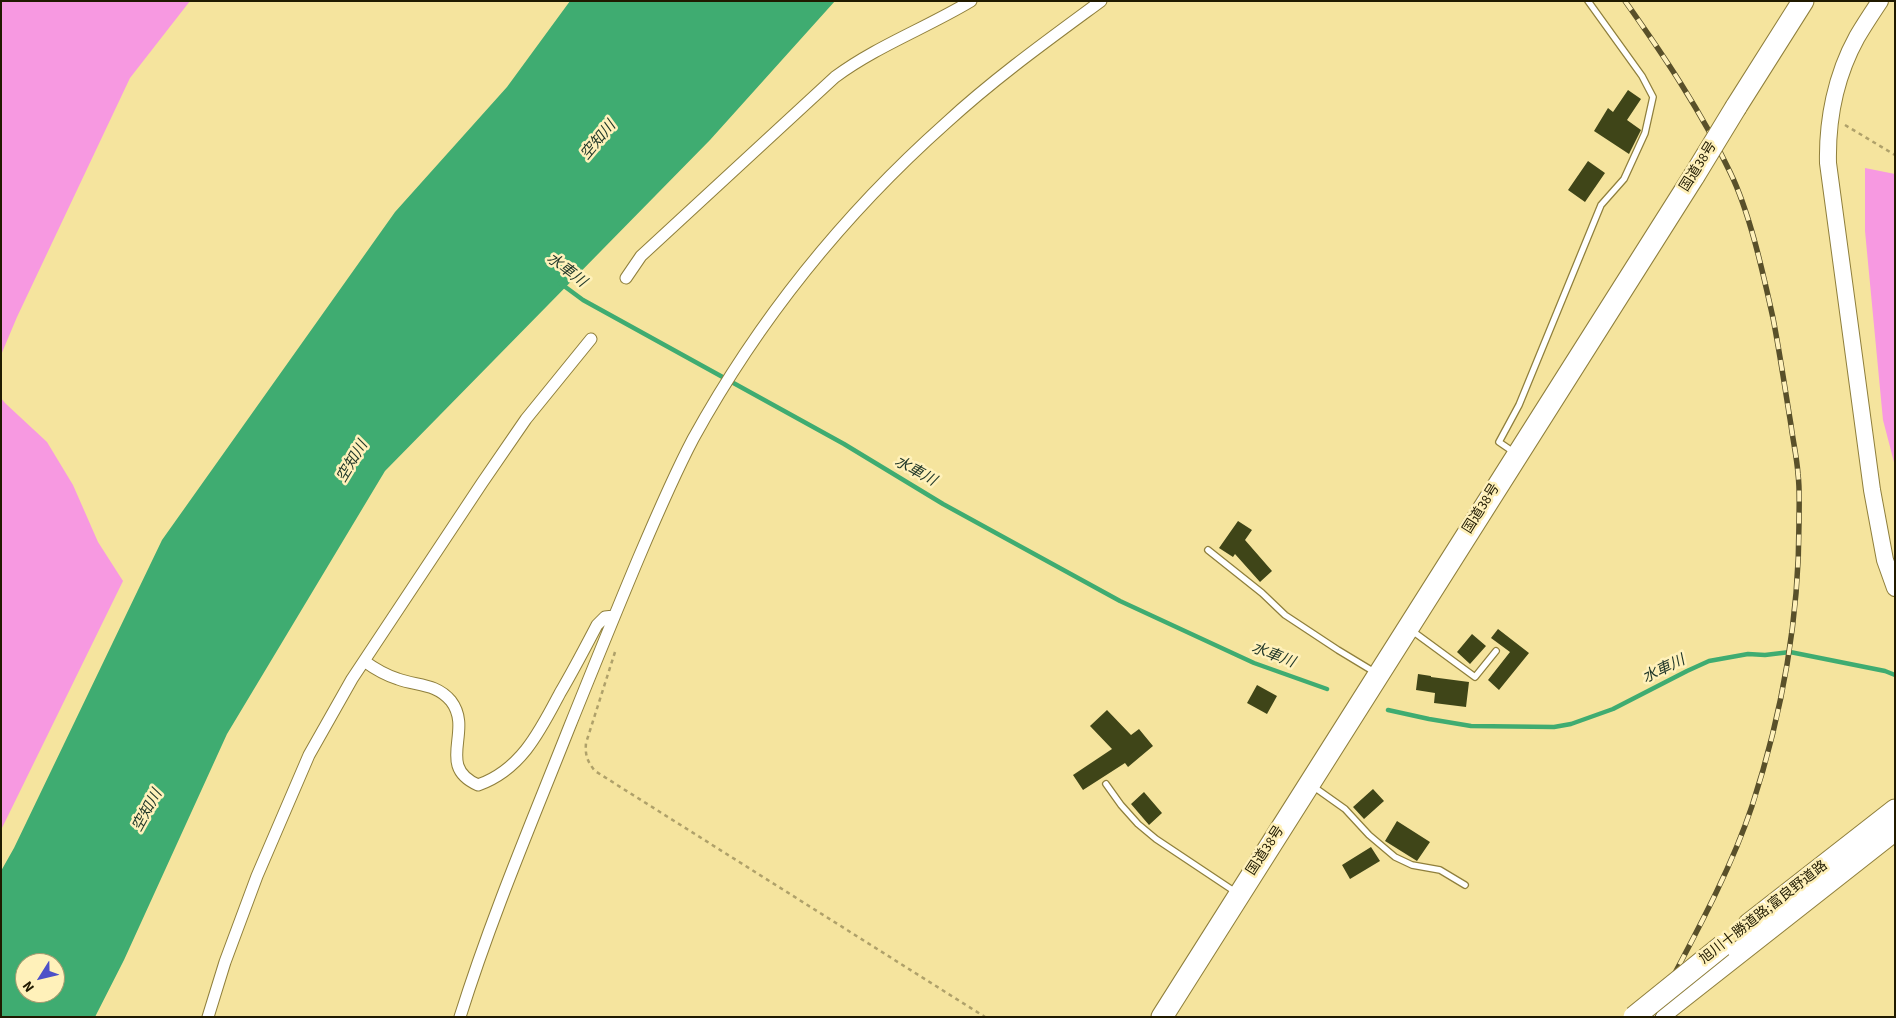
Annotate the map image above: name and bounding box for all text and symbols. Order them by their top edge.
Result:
water label: 空知川 [578,118,620,164]
street label: 国道38号 [1677,139,1721,195]
water label: 水車川 [543,250,589,292]
water label: 空知川 [334,438,372,486]
water label: 水車川 [891,453,939,491]
street label: 国道38号 [1460,481,1504,537]
water label: 水車川 [1249,640,1297,672]
water label: 水車川 [1640,652,1688,688]
water label: 空知川 [129,787,167,835]
street label: 国道38号 [1244,823,1288,879]
street label: 旭川十勝道路;富良野道路 [1697,858,1831,968]
north arrow [15,953,65,1003]
text: N [18,977,40,996]

